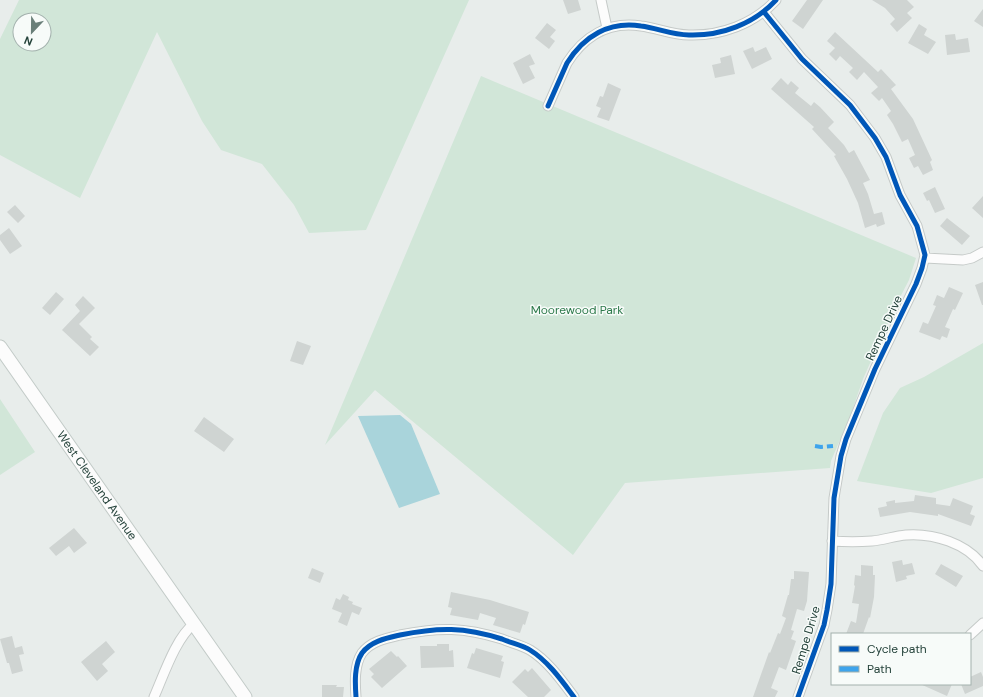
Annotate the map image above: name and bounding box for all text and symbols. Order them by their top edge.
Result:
north arrow [12,12,52,52]
text: N [22,33,35,49]
street label: Rempe Drive [862,293,906,363]
park label: Moorewood Park [531,302,623,318]
street label: West Cleveland Avenue [53,428,141,543]
street label: Rempe Drive [788,604,824,676]
legend [831,633,971,685]
text: Cycle path [867,641,927,657]
text: Path [867,661,892,677]

